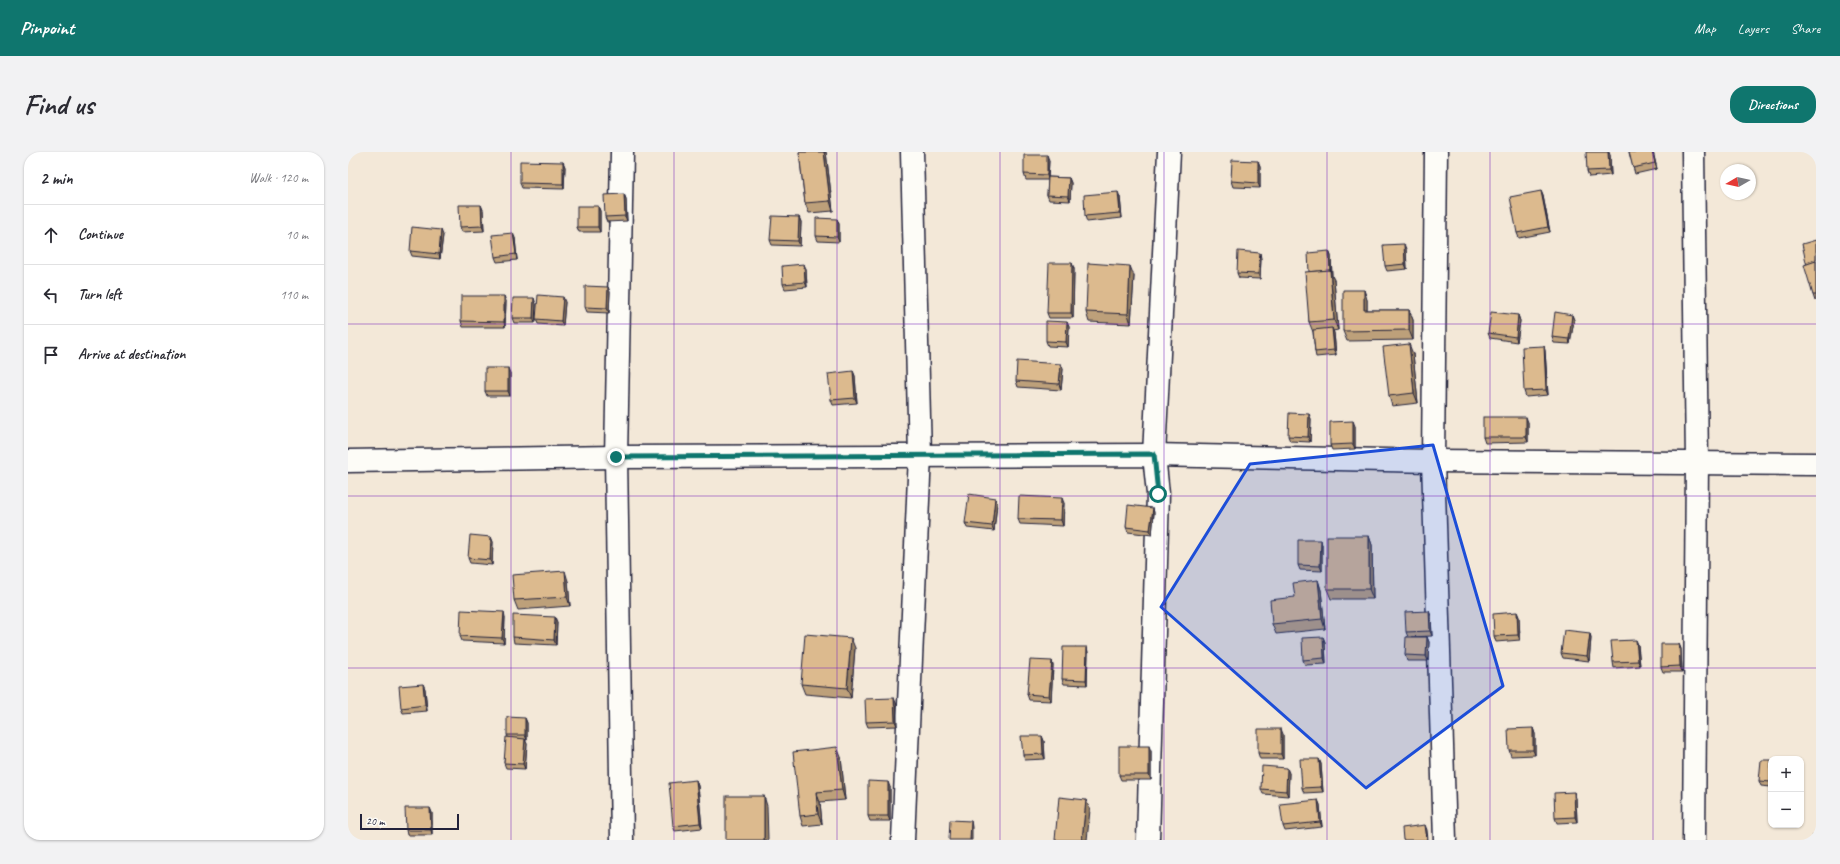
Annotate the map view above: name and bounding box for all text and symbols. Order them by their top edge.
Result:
text: Pinpoint [20,16,74,40]
text: Map [1694,20,1716,37]
text: Layers [1738,20,1769,37]
text: Share [1791,20,1820,37]
button: Directions [1730,86,1816,123]
text: Find us [24,87,94,122]
north arrow [1720,164,1756,200]
text: 2 min [40,168,73,189]
text: Walk · 120 m [249,170,308,186]
icon: ahead [40,224,62,246]
text: Continue [78,225,123,244]
text: 10 m [286,227,308,243]
icon: left [40,284,62,306]
text: Turn left [78,285,121,304]
text: 110 m [280,287,308,303]
icon: arrive [40,344,62,366]
text: Arrive at destination [78,345,185,364]
route end [607,448,625,466]
route start [1149,485,1167,503]
map controls [1768,756,1804,828]
button: + [1768,756,1804,792]
button: − [1768,792,1804,828]
scale bar [360,812,459,831]
text: 20 m [366,814,385,828]

